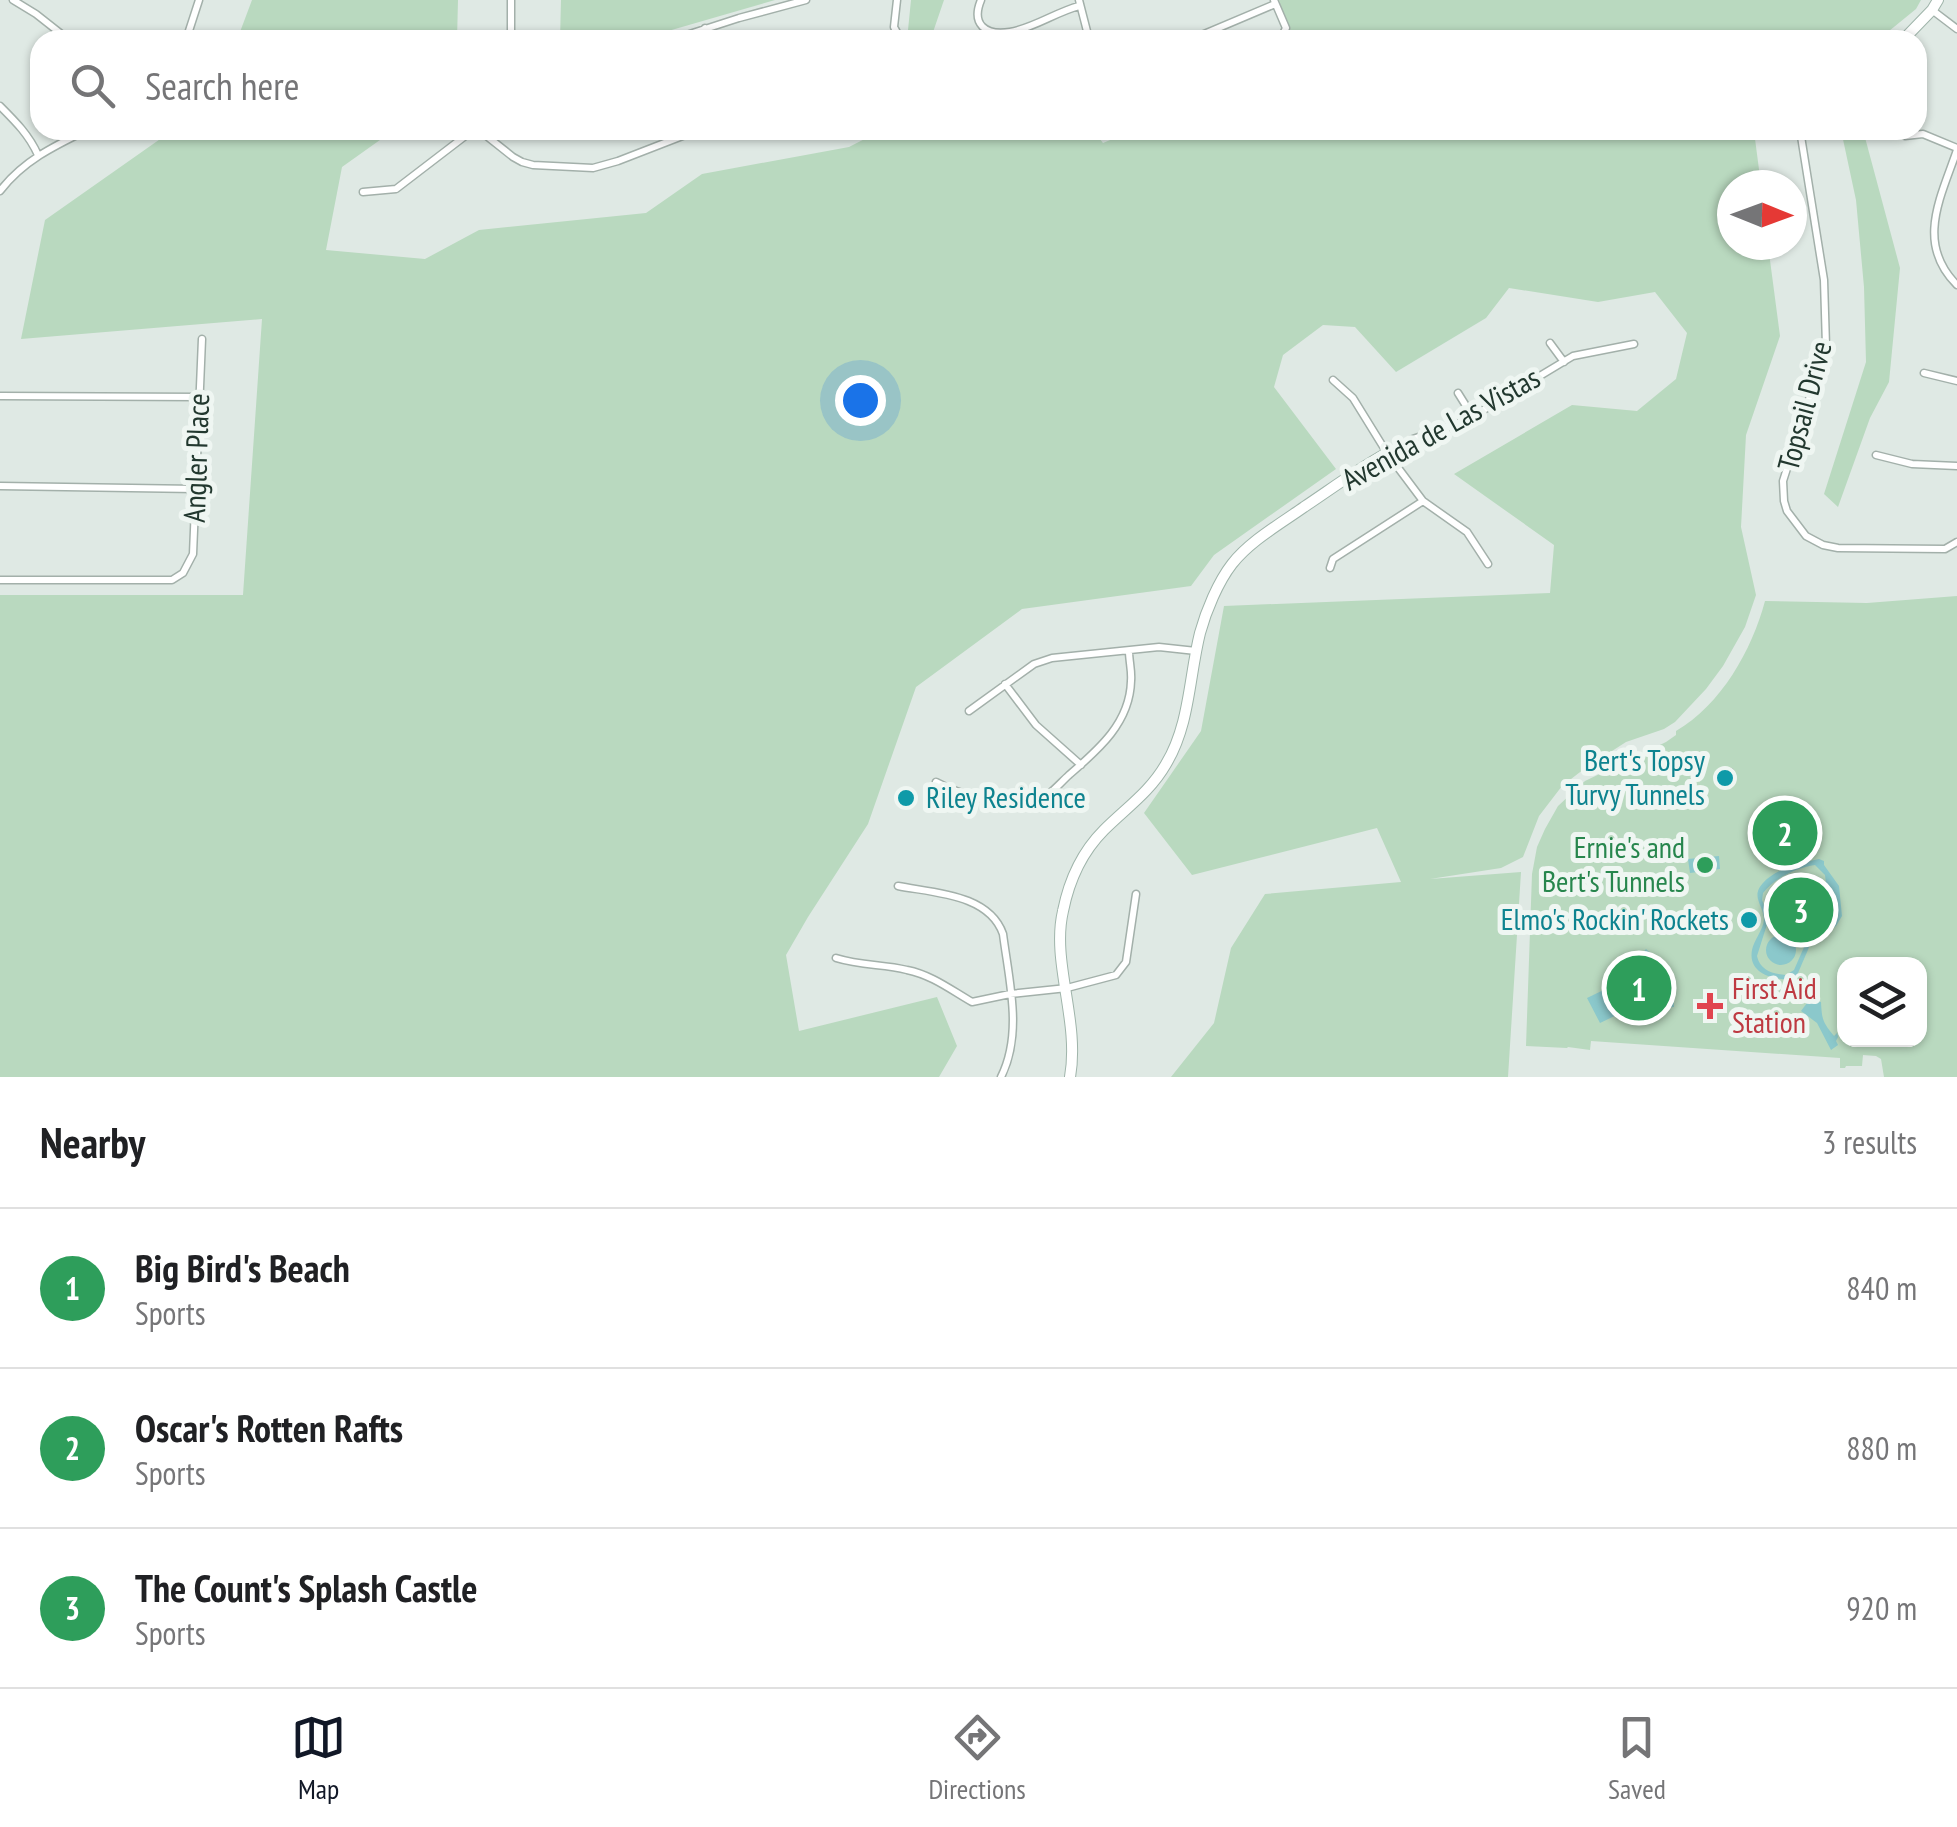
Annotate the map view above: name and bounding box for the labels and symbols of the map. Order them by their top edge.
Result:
north arrow [1717,170,1807,260]
street label: Topsail Drive [1768,336,1840,475]
street label: Avenida de Las Vistas [1334,357,1546,498]
your location [835,375,886,426]
street label: Angler Place [174,393,217,523]
place label: Bert's Topsy Turvy Tunnels [1565,740,1706,813]
marker: Bert's Topsy Turvy Tunnels [1714,767,1736,789]
place label: Riley Residence [926,777,1086,816]
marker: Riley Residence [895,787,917,809]
pin: 2 [1752,796,1818,870]
place label: Ernie's and Bert's Tunnels [1542,827,1685,900]
marker: Ernie's and Bert's Tunnels [1694,854,1716,876]
pin: 3 [1768,872,1834,948]
place label: Elmo's Rockin' Rockets [1501,899,1729,938]
marker: Elmo's Rockin' Rockets [1738,909,1760,931]
pin: 1 [1606,950,1672,1026]
place label: First Aid Station [1732,968,1817,1041]
marker: First Aid Station [1697,993,1723,1019]

